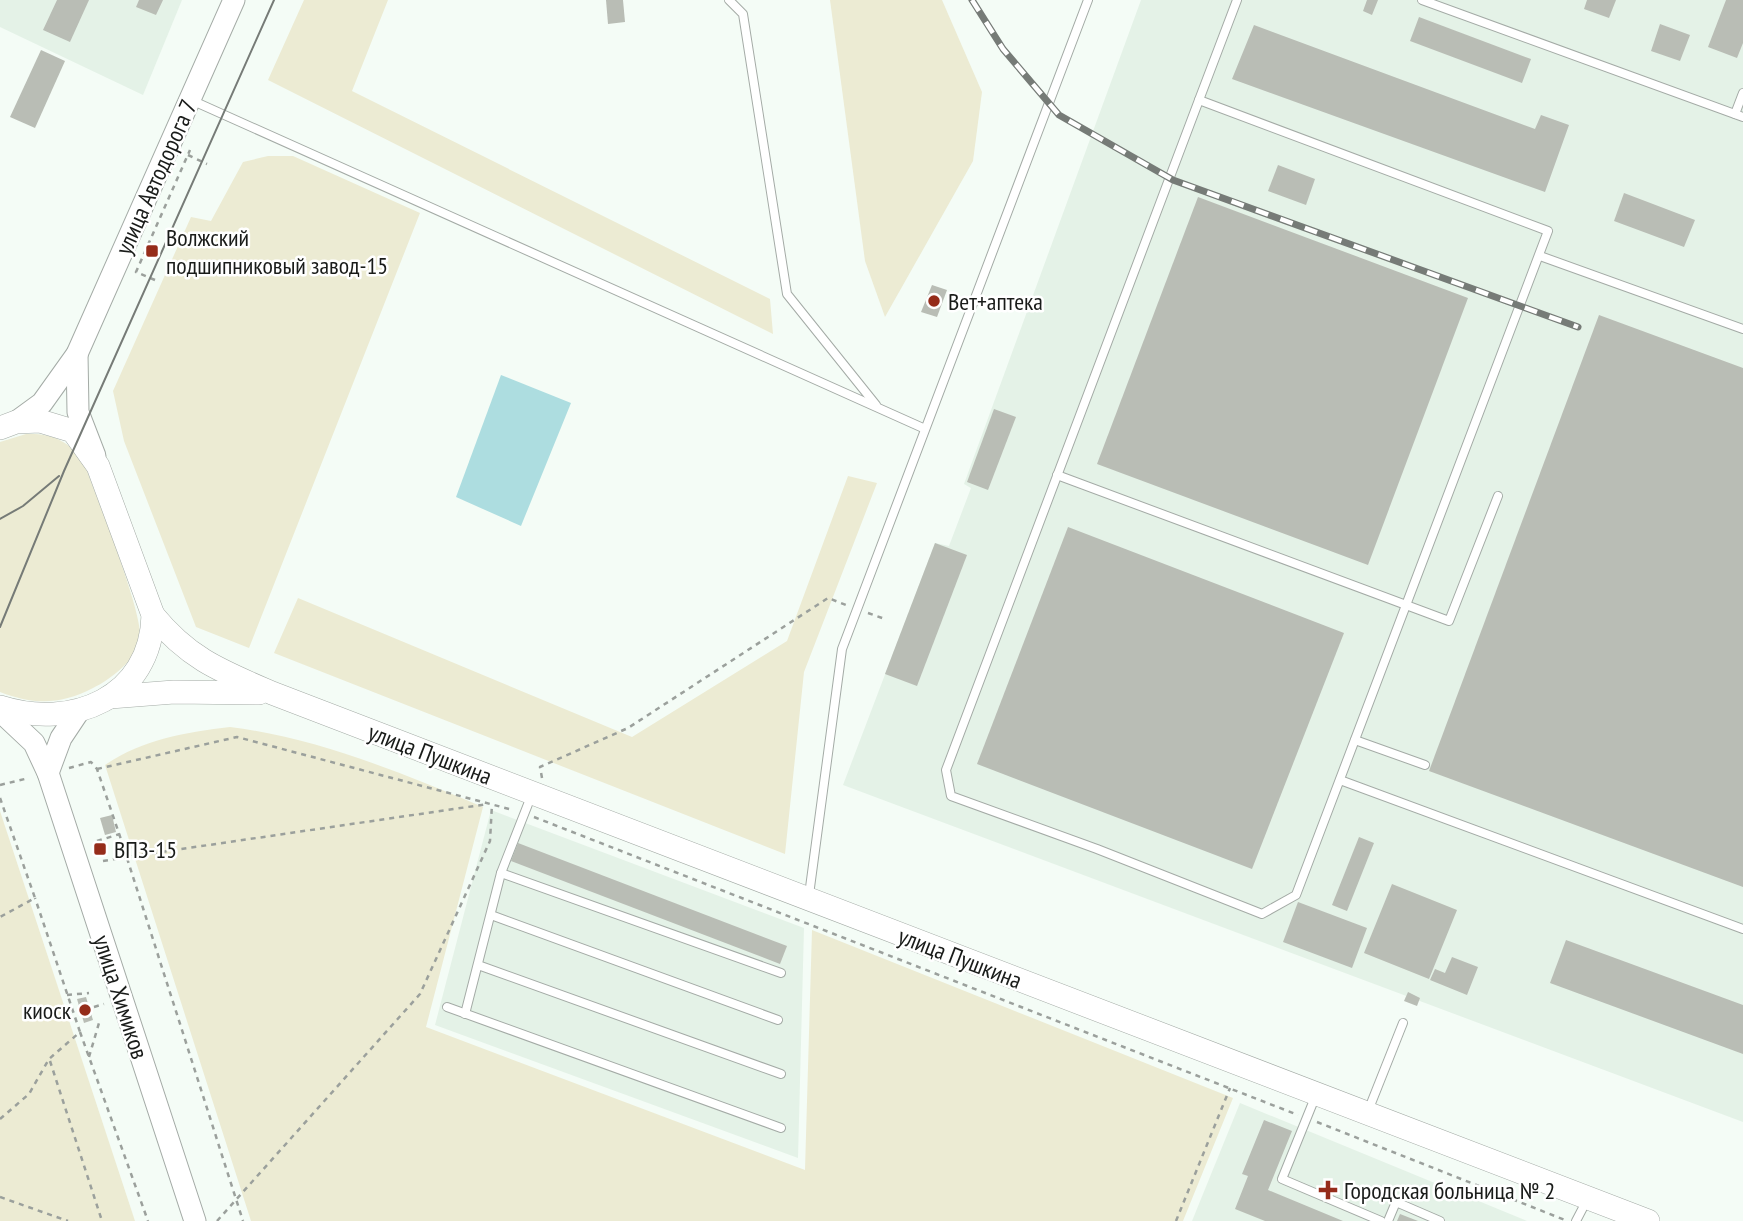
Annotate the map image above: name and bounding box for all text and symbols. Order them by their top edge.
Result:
street label: улица Автодорога 7 [108,95,204,259]
place label: Волжский подшипниковый завод-15 [166,222,388,281]
marker: Волжский подшипниковый завод-15 [144,243,160,259]
place label: Вет+аптека [948,286,1043,317]
marker: Вет+аптека [926,293,942,309]
street label: улица Пушкина [364,716,496,792]
place label: ВПЗ-15 [114,834,177,865]
marker: ВПЗ-15 [92,841,108,857]
street label: улица Пушкина [894,920,1026,996]
street label: улица Химиков [86,931,156,1063]
place label: киоск [23,995,72,1026]
marker: киоск [77,1002,93,1018]
place label: Городская больница № 2 [1344,1175,1555,1206]
marker: Городская больница № 2 [1318,1180,1338,1200]

